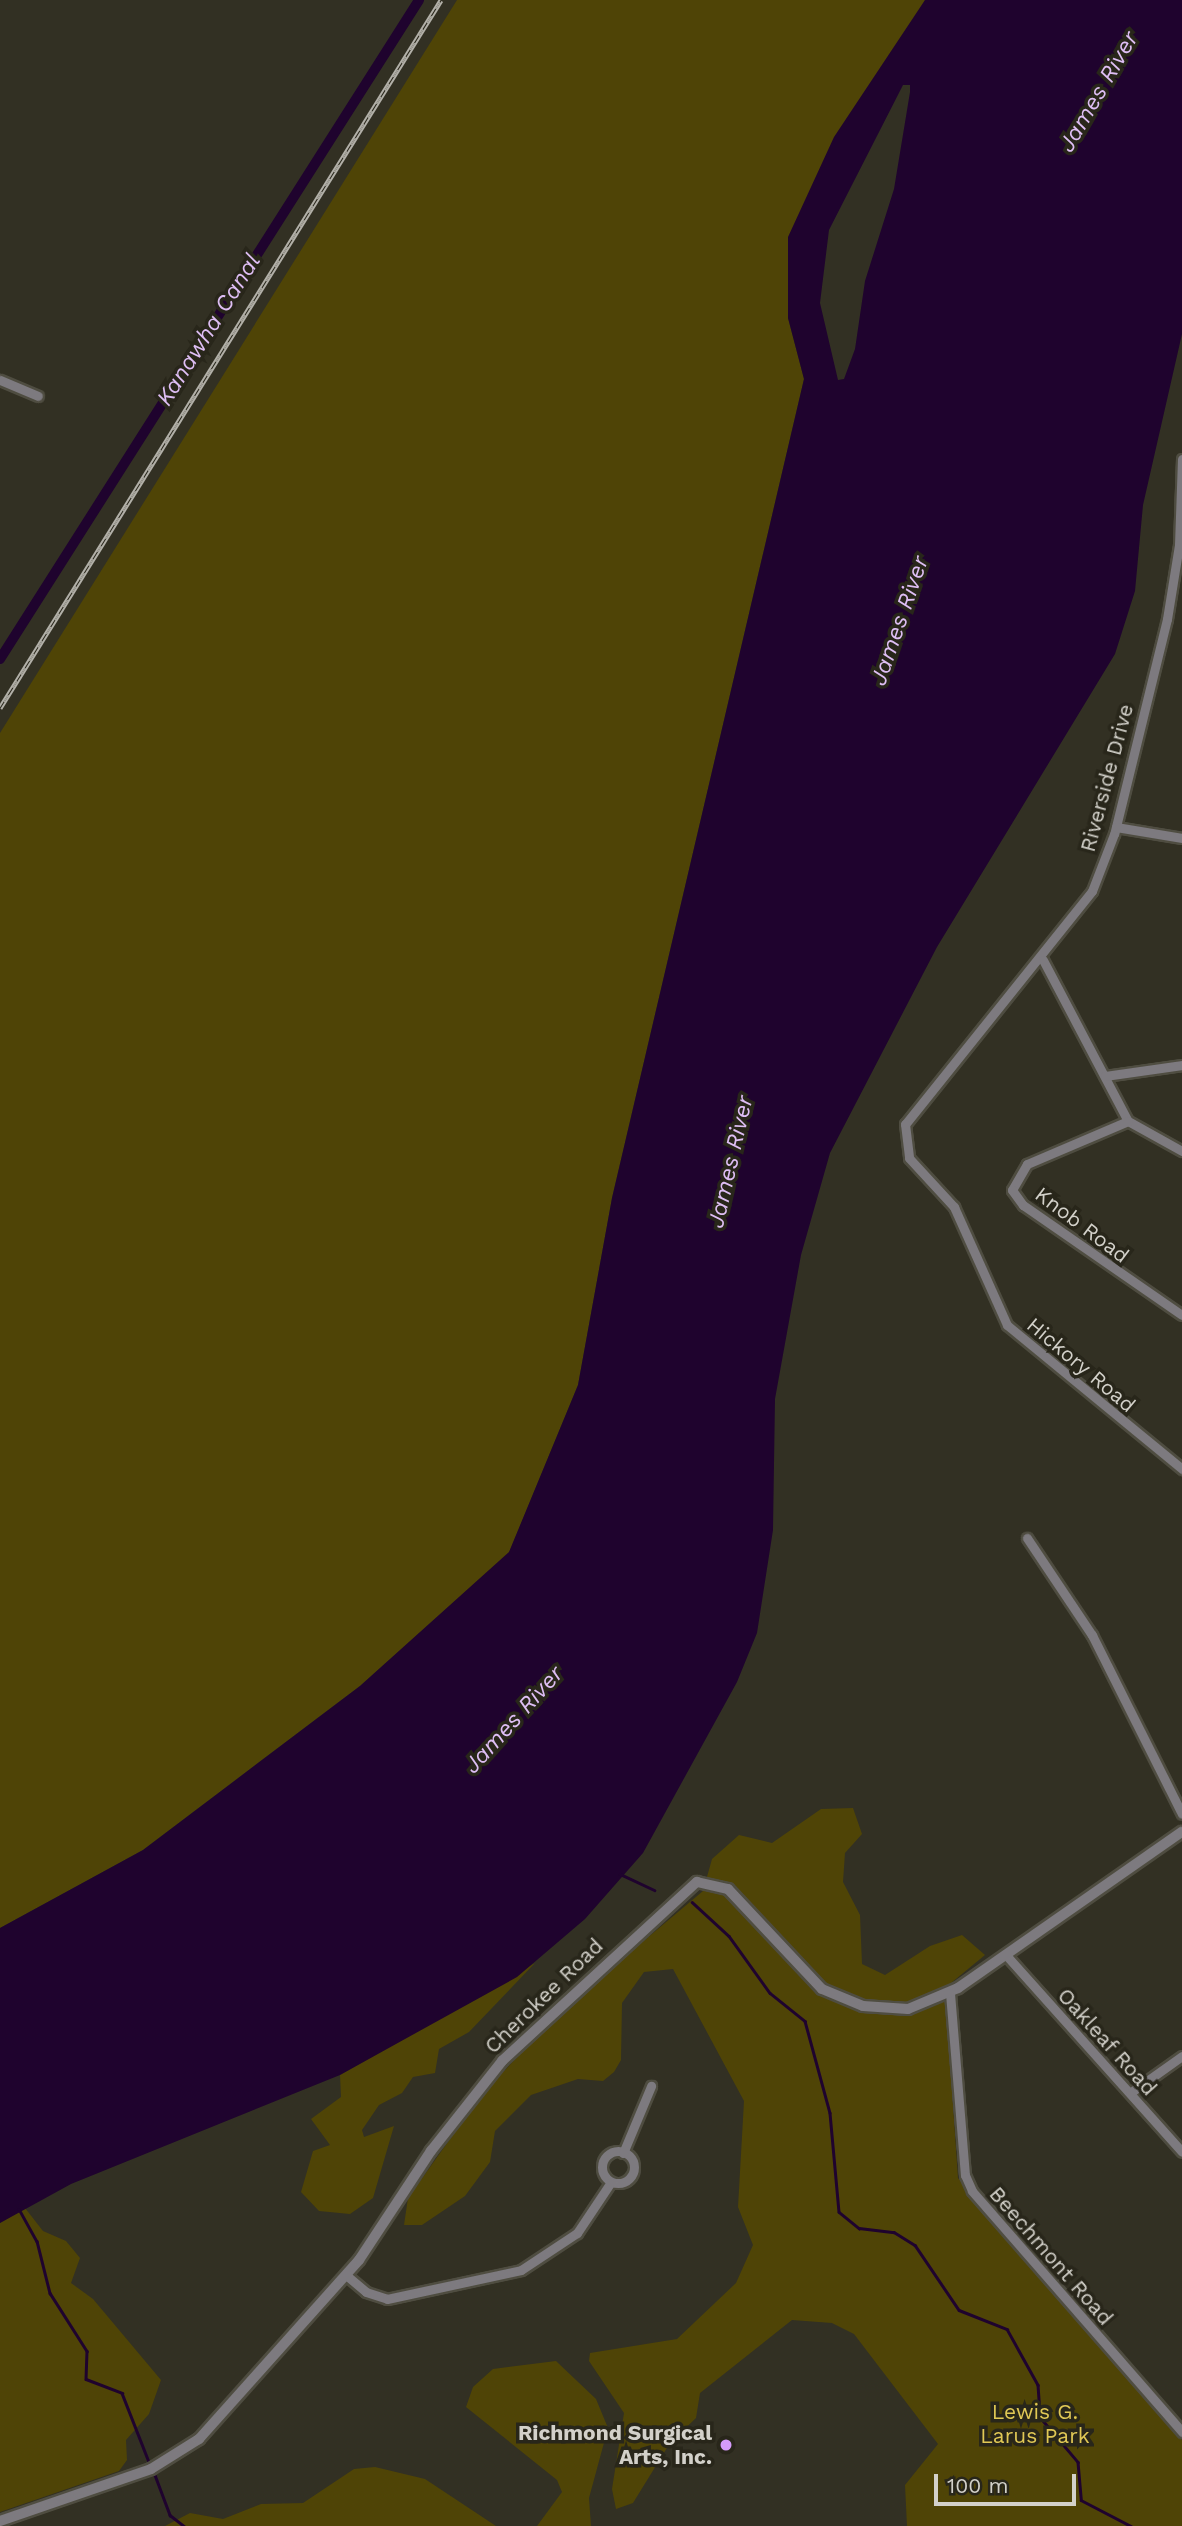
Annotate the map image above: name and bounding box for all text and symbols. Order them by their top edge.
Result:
water label: James River [1053,27,1145,157]
water label: Kanawha Canal [151,249,267,411]
water label: James River [865,553,935,689]
street label: Riverside Drive [1075,701,1139,855]
water label: James River [702,1093,760,1231]
street label: Knob Road [1030,1182,1134,1268]
street label: Hickory Road [1021,1312,1141,1418]
water label: James River [459,1661,569,1779]
street label: Cherokee Road [480,1933,608,2059]
street label: Oakleaf Road [1052,1983,1162,2101]
street label: Beechmont Road [984,2182,1118,2330]
park label: Lewis G. Larus Park [980,2399,1090,2449]
place label: Richmond Surgical Arts, Inc. [518,2420,712,2470]
marker: Richmond Surgical Arts, Inc. [718,2437,734,2453]
scale bar [937,2460,1079,2504]
text: 100 m [947,2473,1009,2498]

